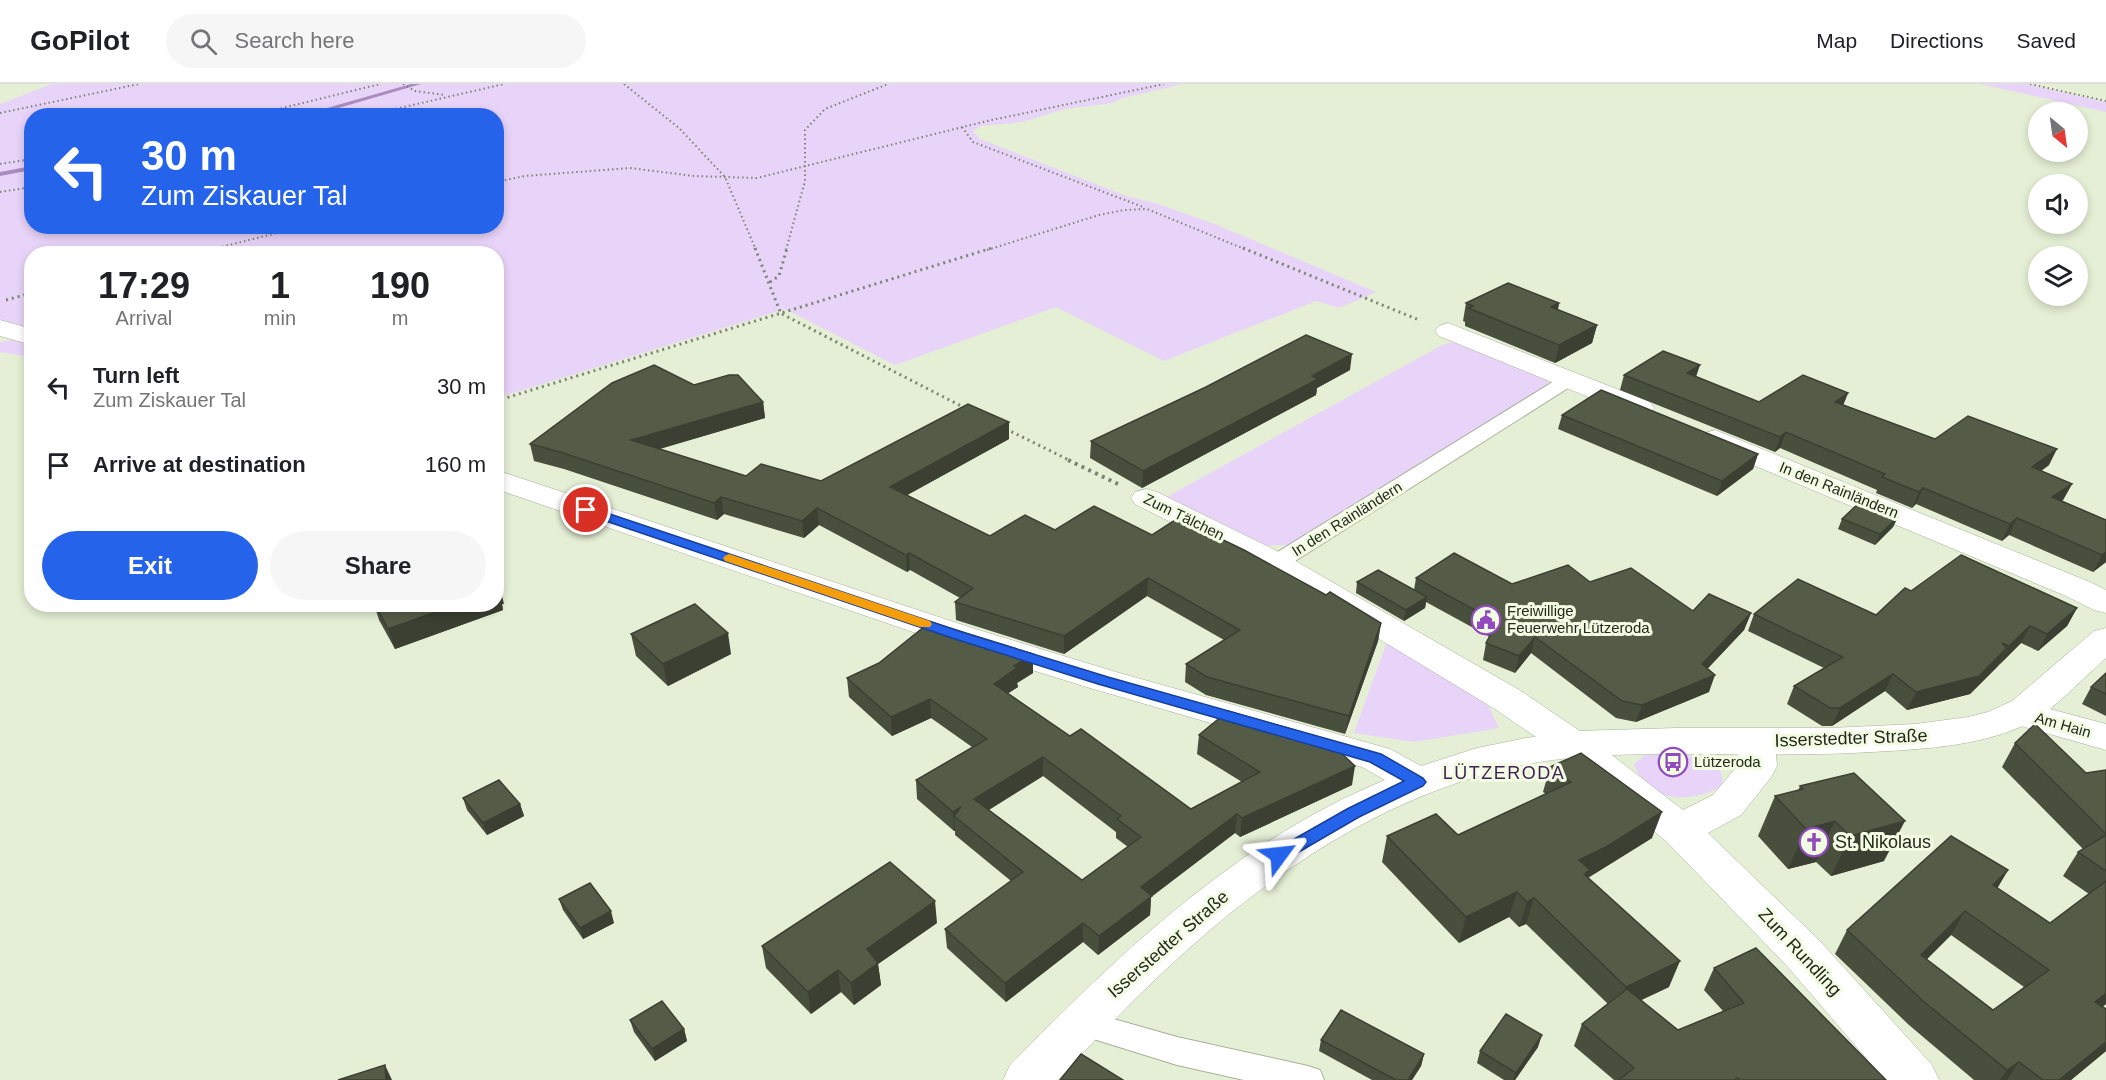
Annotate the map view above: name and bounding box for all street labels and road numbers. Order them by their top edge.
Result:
street label: In den Rainländern [1777,458,1901,521]
street label: In den Rainländern [1288,478,1405,559]
street label: Zum Tälchen [1141,490,1227,543]
street label: Am Hain [2033,708,2093,741]
street label: Isserstedter Straße [1774,725,1928,751]
street label: Isserstedter Straße [1104,886,1232,1002]
street label: Zum Rundling [1754,904,1846,1000]

